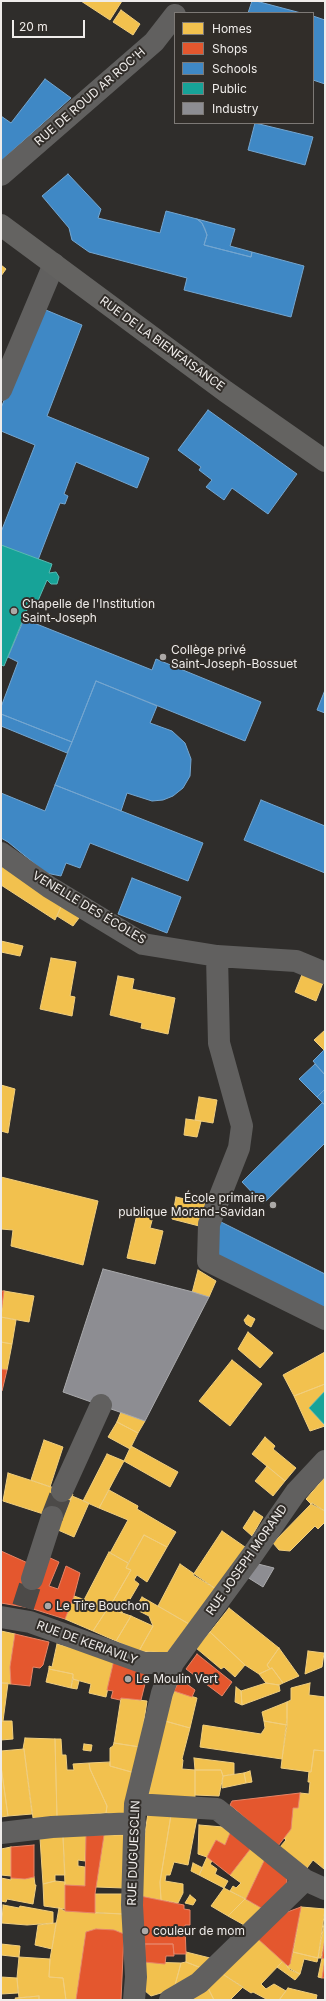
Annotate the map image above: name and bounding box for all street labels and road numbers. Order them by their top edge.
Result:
street label: RUE DE ROUD AR ROC'H [32,45,148,149]
street label: RUE DE LA BIENFAISANCE [97,294,227,394]
street label: VENELLE DES ÉCOLES [30,868,148,948]
street label: RUE JOSEPH MORAND [203,1502,291,1618]
street label: RUE DE KERIAVILY [35,1618,139,1668]
street label: RUE DUGUESCLIN [125,1800,143,1906]

